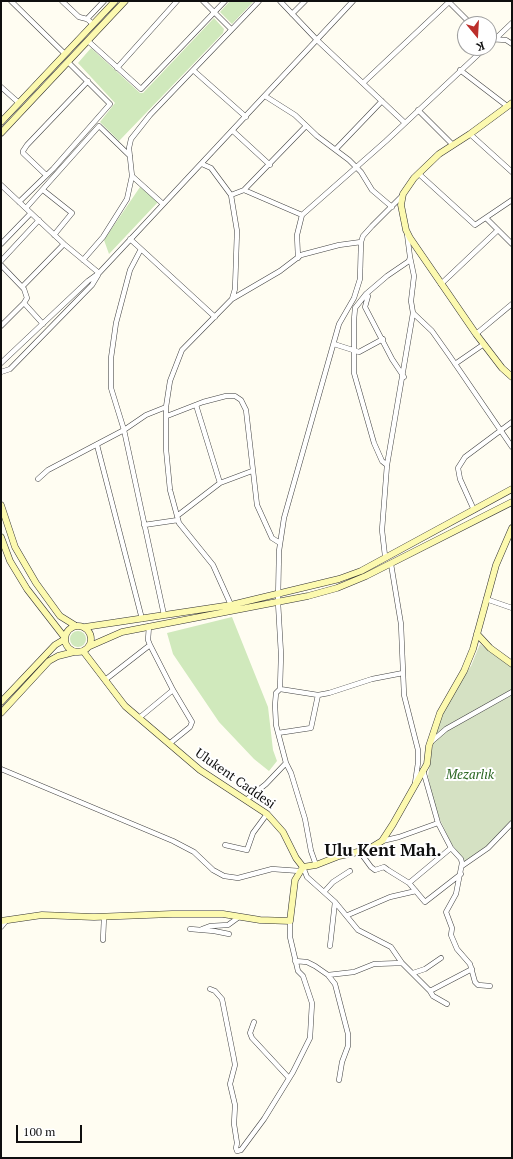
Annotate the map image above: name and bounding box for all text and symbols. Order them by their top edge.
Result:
north arrow [457,16,497,56]
text: K [475,39,486,54]
street label: Ulukent Caddesi [192,746,278,812]
park label: Mezarlık [446,767,494,783]
district label: Ulu Kent Mah. [325,841,441,861]
scale bar [18,1117,84,1143]
text: 100 m [23,1124,55,1139]

